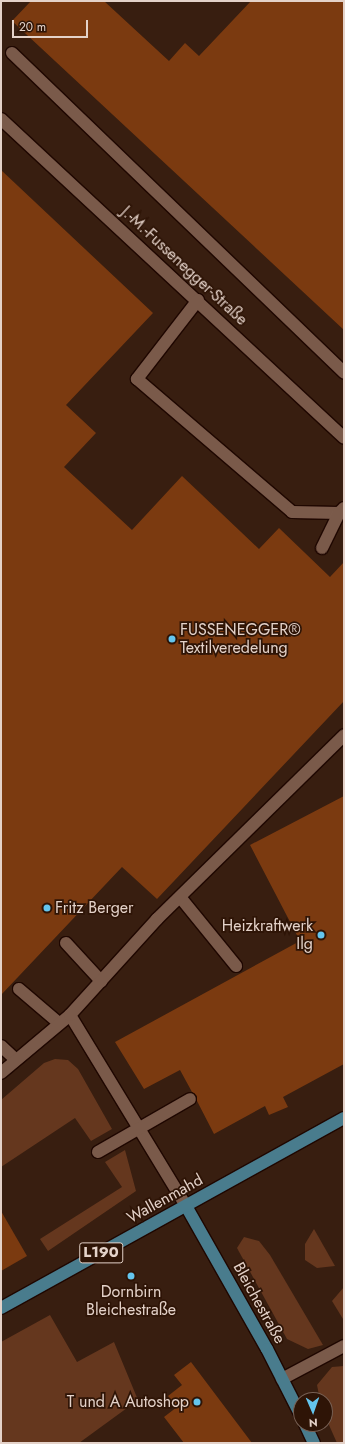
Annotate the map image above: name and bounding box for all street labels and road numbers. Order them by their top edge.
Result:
street label: J.-M.-Fussenegger-Straße [117,203,251,329]
street label: Wallenmahd [124,1170,206,1228]
road number: L190 [79,1240,123,1266]
street label: Bleichestraße [229,1259,289,1347]

